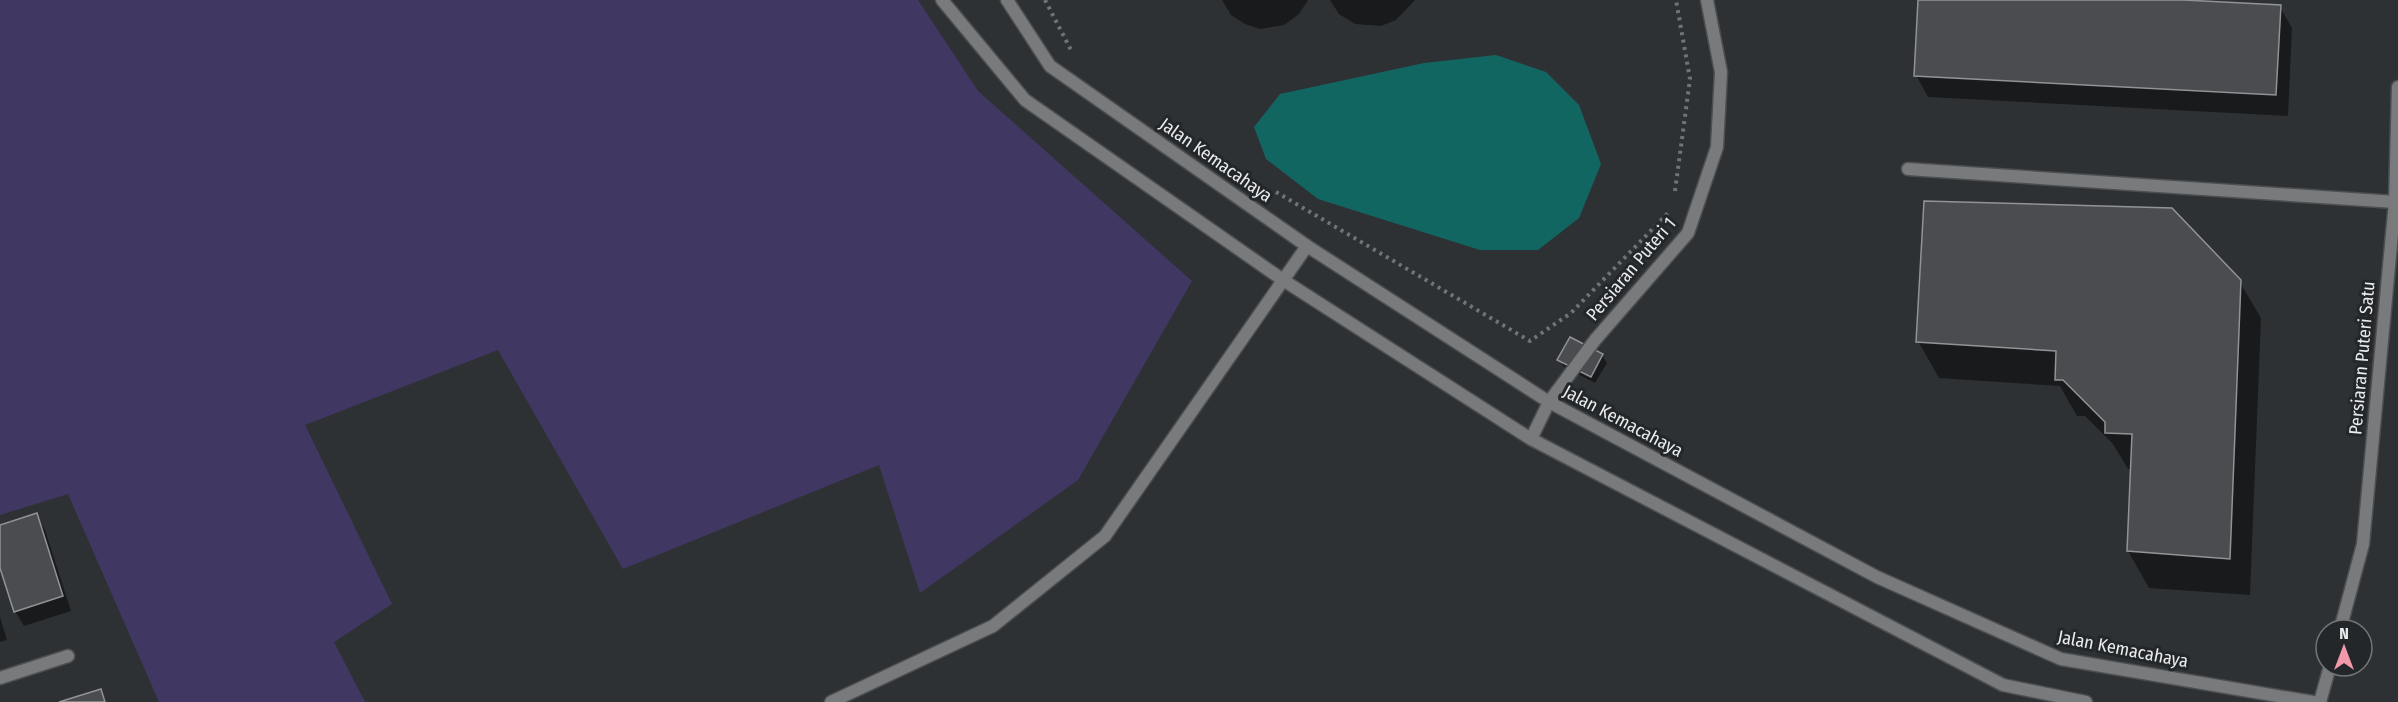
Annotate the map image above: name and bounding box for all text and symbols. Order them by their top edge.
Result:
street label: Jalan Kemacahaya [1155,113,1277,207]
street label: Persiaran Puteri 1 [1581,213,1681,325]
street label: Persiaran Puteri Satu [2344,280,2380,436]
street label: Jalan Kemacahaya [1559,380,1687,462]
north arrow [2314,618,2374,678]
text: N [2339,624,2349,643]
street label: Jalan Kemacahaya [2056,626,2190,672]

